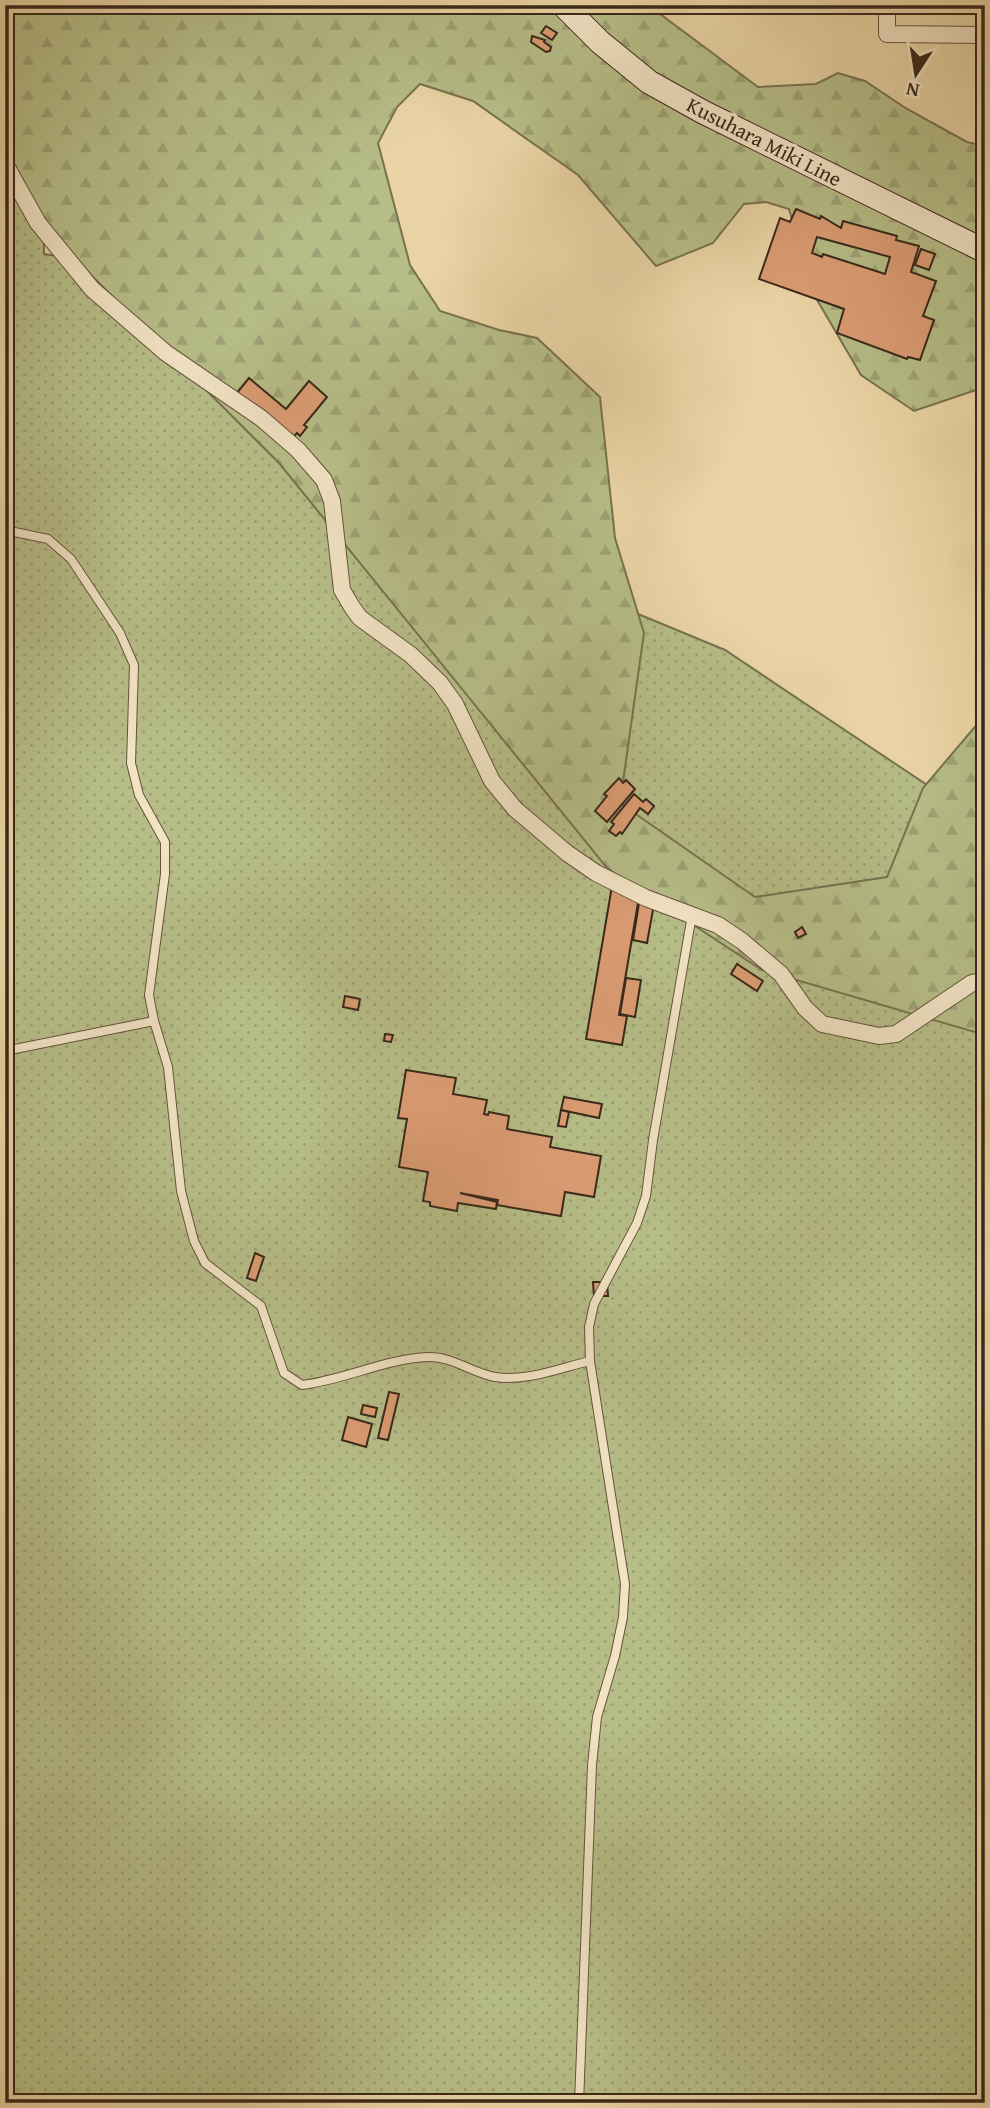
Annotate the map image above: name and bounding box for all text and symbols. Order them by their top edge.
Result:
north arrow [881,38,951,108]
text: N [903,76,922,106]
street label: Kusuhara Miki Line [681,89,847,194]

